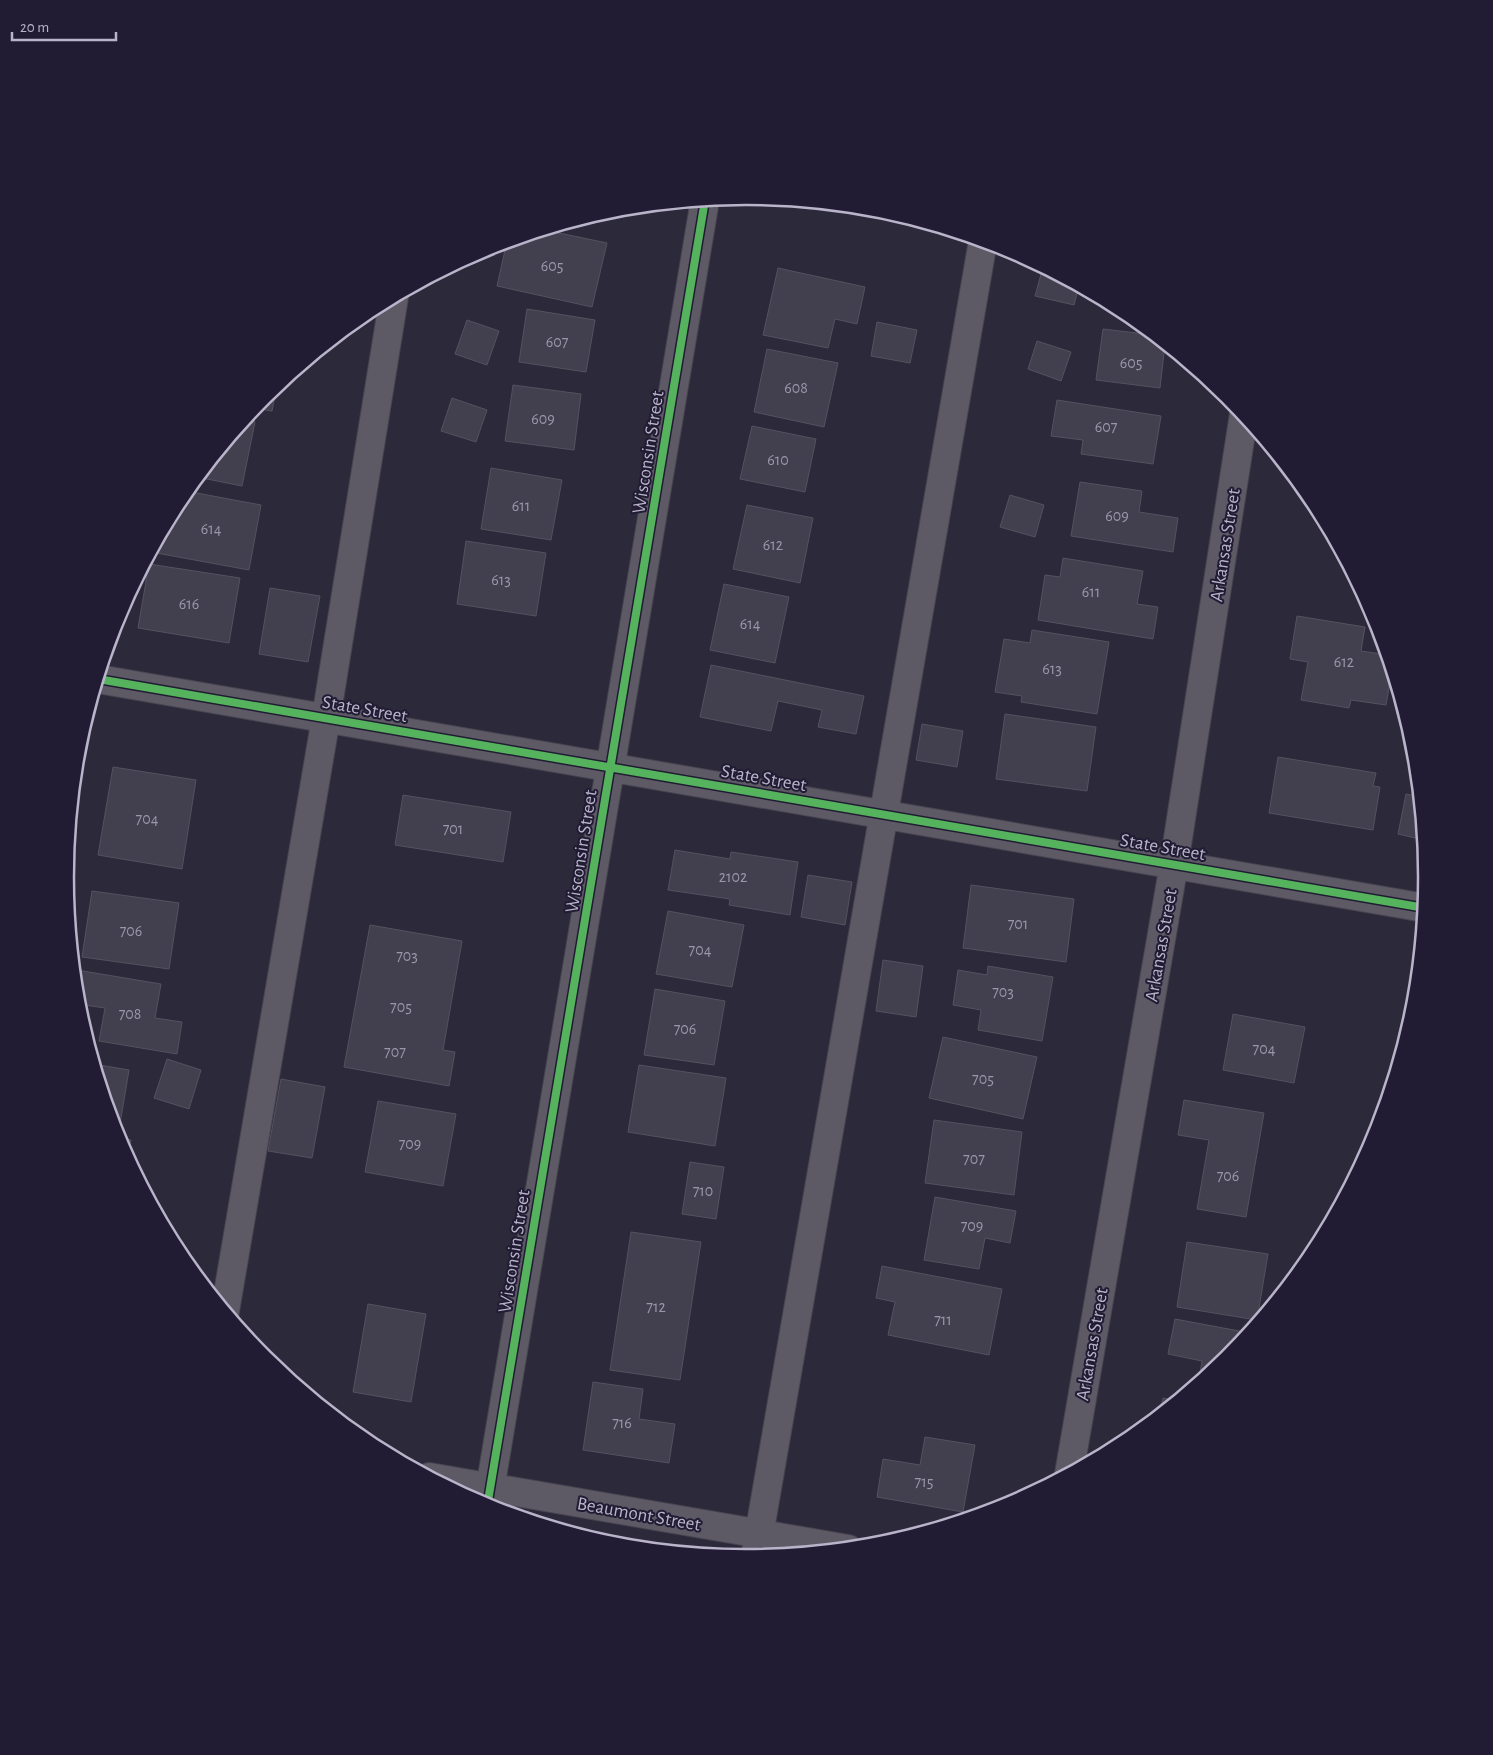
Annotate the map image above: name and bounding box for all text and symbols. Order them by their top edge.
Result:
scale bar [12,10,116,42]
text: 20 m [20,20,49,35]
house number: 605 [541,258,563,274]
house number: 607 [546,334,569,350]
house number: 605 [1120,355,1142,371]
house number: 608 [784,380,808,396]
street label: Wisconsin Street [629,389,668,515]
house number: 609 [531,411,555,427]
house number: 607 [1095,419,1118,435]
house number: 610 [767,452,789,468]
street label: Arkansas Street [1207,487,1244,603]
house number: 611 [512,498,530,514]
house number: 609 [1105,508,1129,524]
house number: 614 [201,521,222,537]
house number: 612 [763,537,783,553]
house number: 613 [491,572,511,588]
house number: 611 [1082,584,1100,600]
house number: 616 [179,596,199,612]
house number: 614 [740,616,761,632]
house number: 612 [1334,654,1354,670]
house number: 613 [1042,661,1062,677]
street label: State Street [321,693,409,726]
street label: State Street [720,762,808,795]
street label: Wisconsin Street [562,788,601,914]
house number: 704 [136,811,159,827]
house number: 701 [443,821,463,837]
street label: State Street [1119,831,1207,864]
house number: 2102 [719,869,747,885]
street label: Arkansas Street [1142,887,1181,1003]
house number: 701 [1008,916,1028,932]
house number: 706 [120,923,142,939]
house number: 704 [689,942,712,958]
house number: 703 [396,948,418,964]
house number: 703 [992,984,1014,1000]
house number: 705 [390,999,412,1015]
house number: 708 [119,1006,141,1022]
house number: 706 [674,1021,696,1037]
house number: 704 [1253,1041,1276,1057]
house number: 707 [384,1044,406,1060]
house number: 705 [972,1071,994,1087]
house number: 709 [399,1136,421,1152]
house number: 707 [963,1151,985,1167]
house number: 706 [1217,1168,1239,1184]
house number: 710 [693,1183,713,1199]
street label: Wisconsin Street [495,1188,534,1314]
house number: 709 [961,1218,983,1234]
street label: Arkansas Street [1073,1286,1112,1402]
house number: 712 [646,1299,666,1315]
house number: 711 [934,1312,952,1328]
house number: 716 [612,1415,632,1431]
house number: 715 [915,1474,933,1490]
street label: Beaumont Street [575,1494,702,1535]

